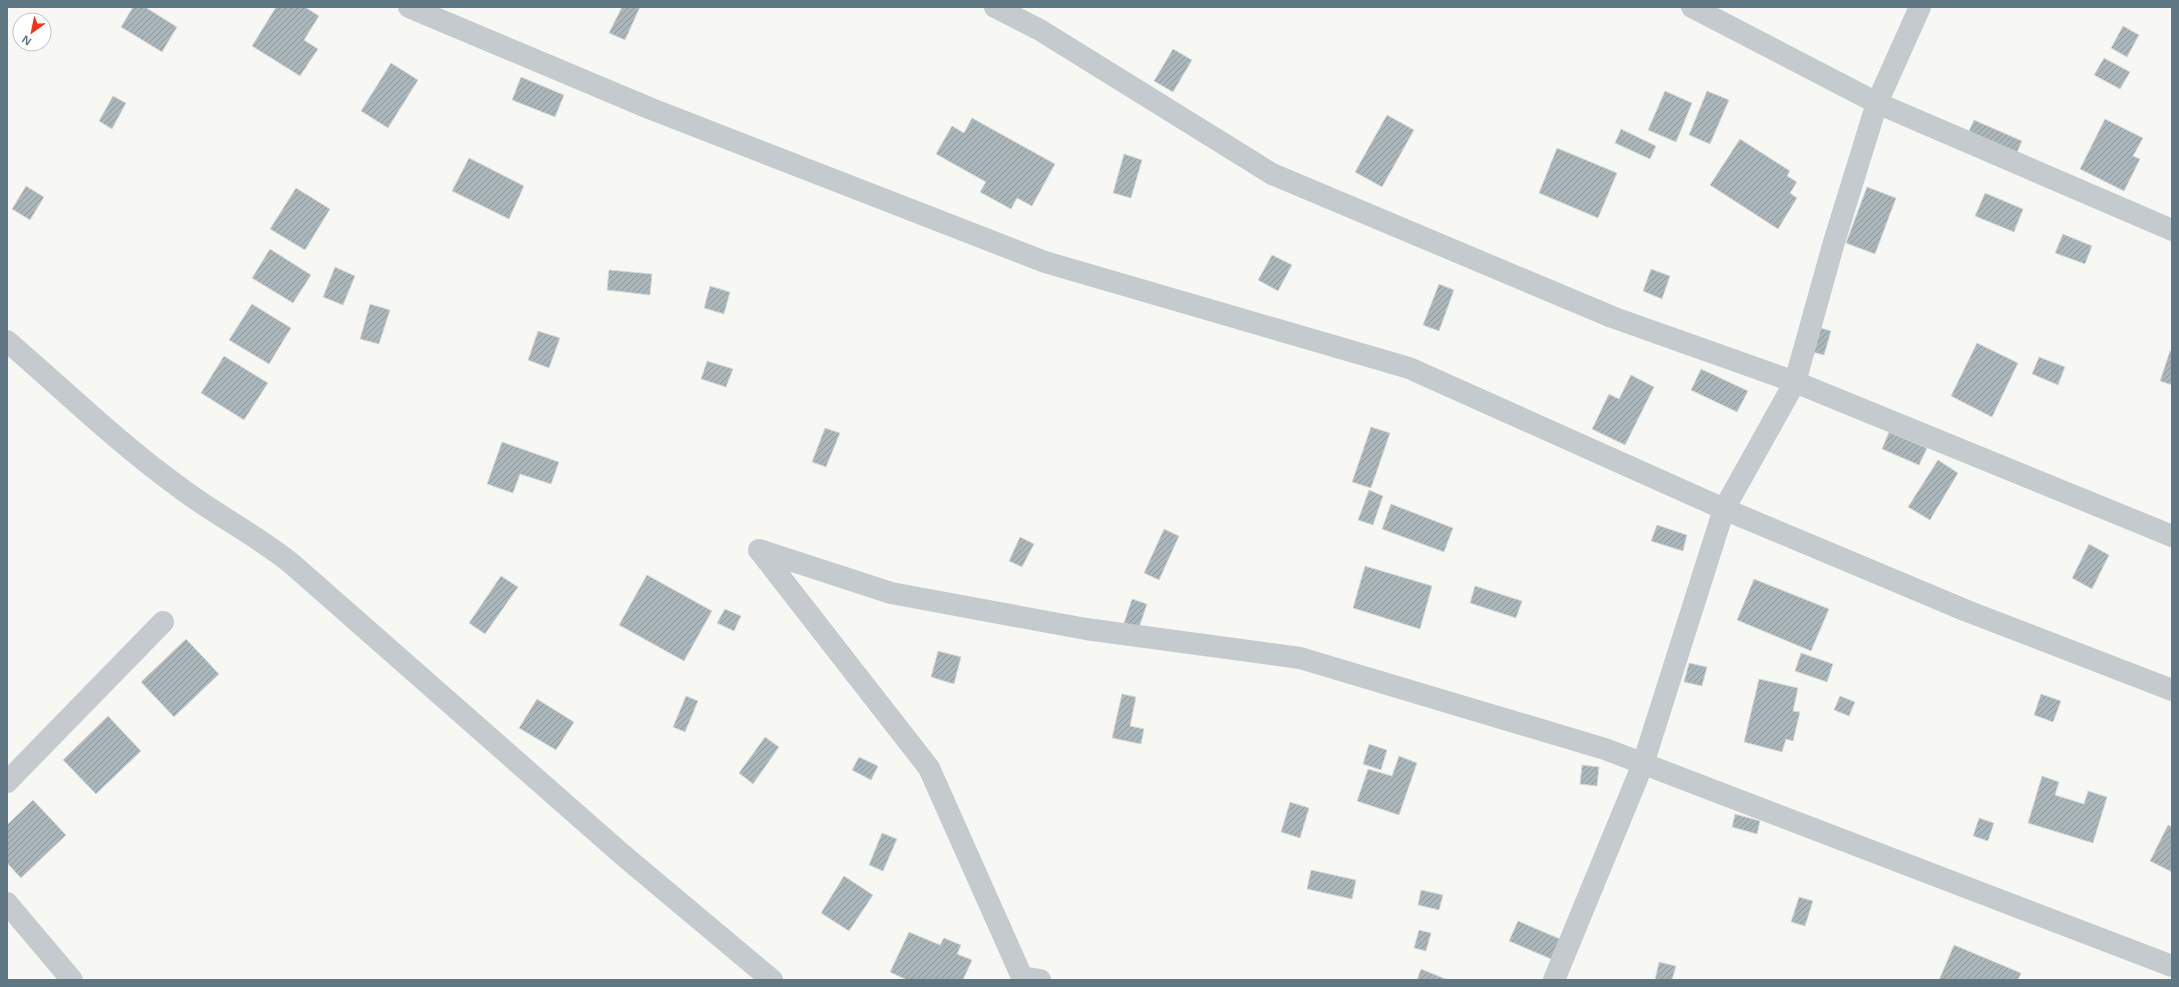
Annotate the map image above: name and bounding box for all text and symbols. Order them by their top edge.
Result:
north arrow [12,12,52,52]
text: N [18,32,34,50]

